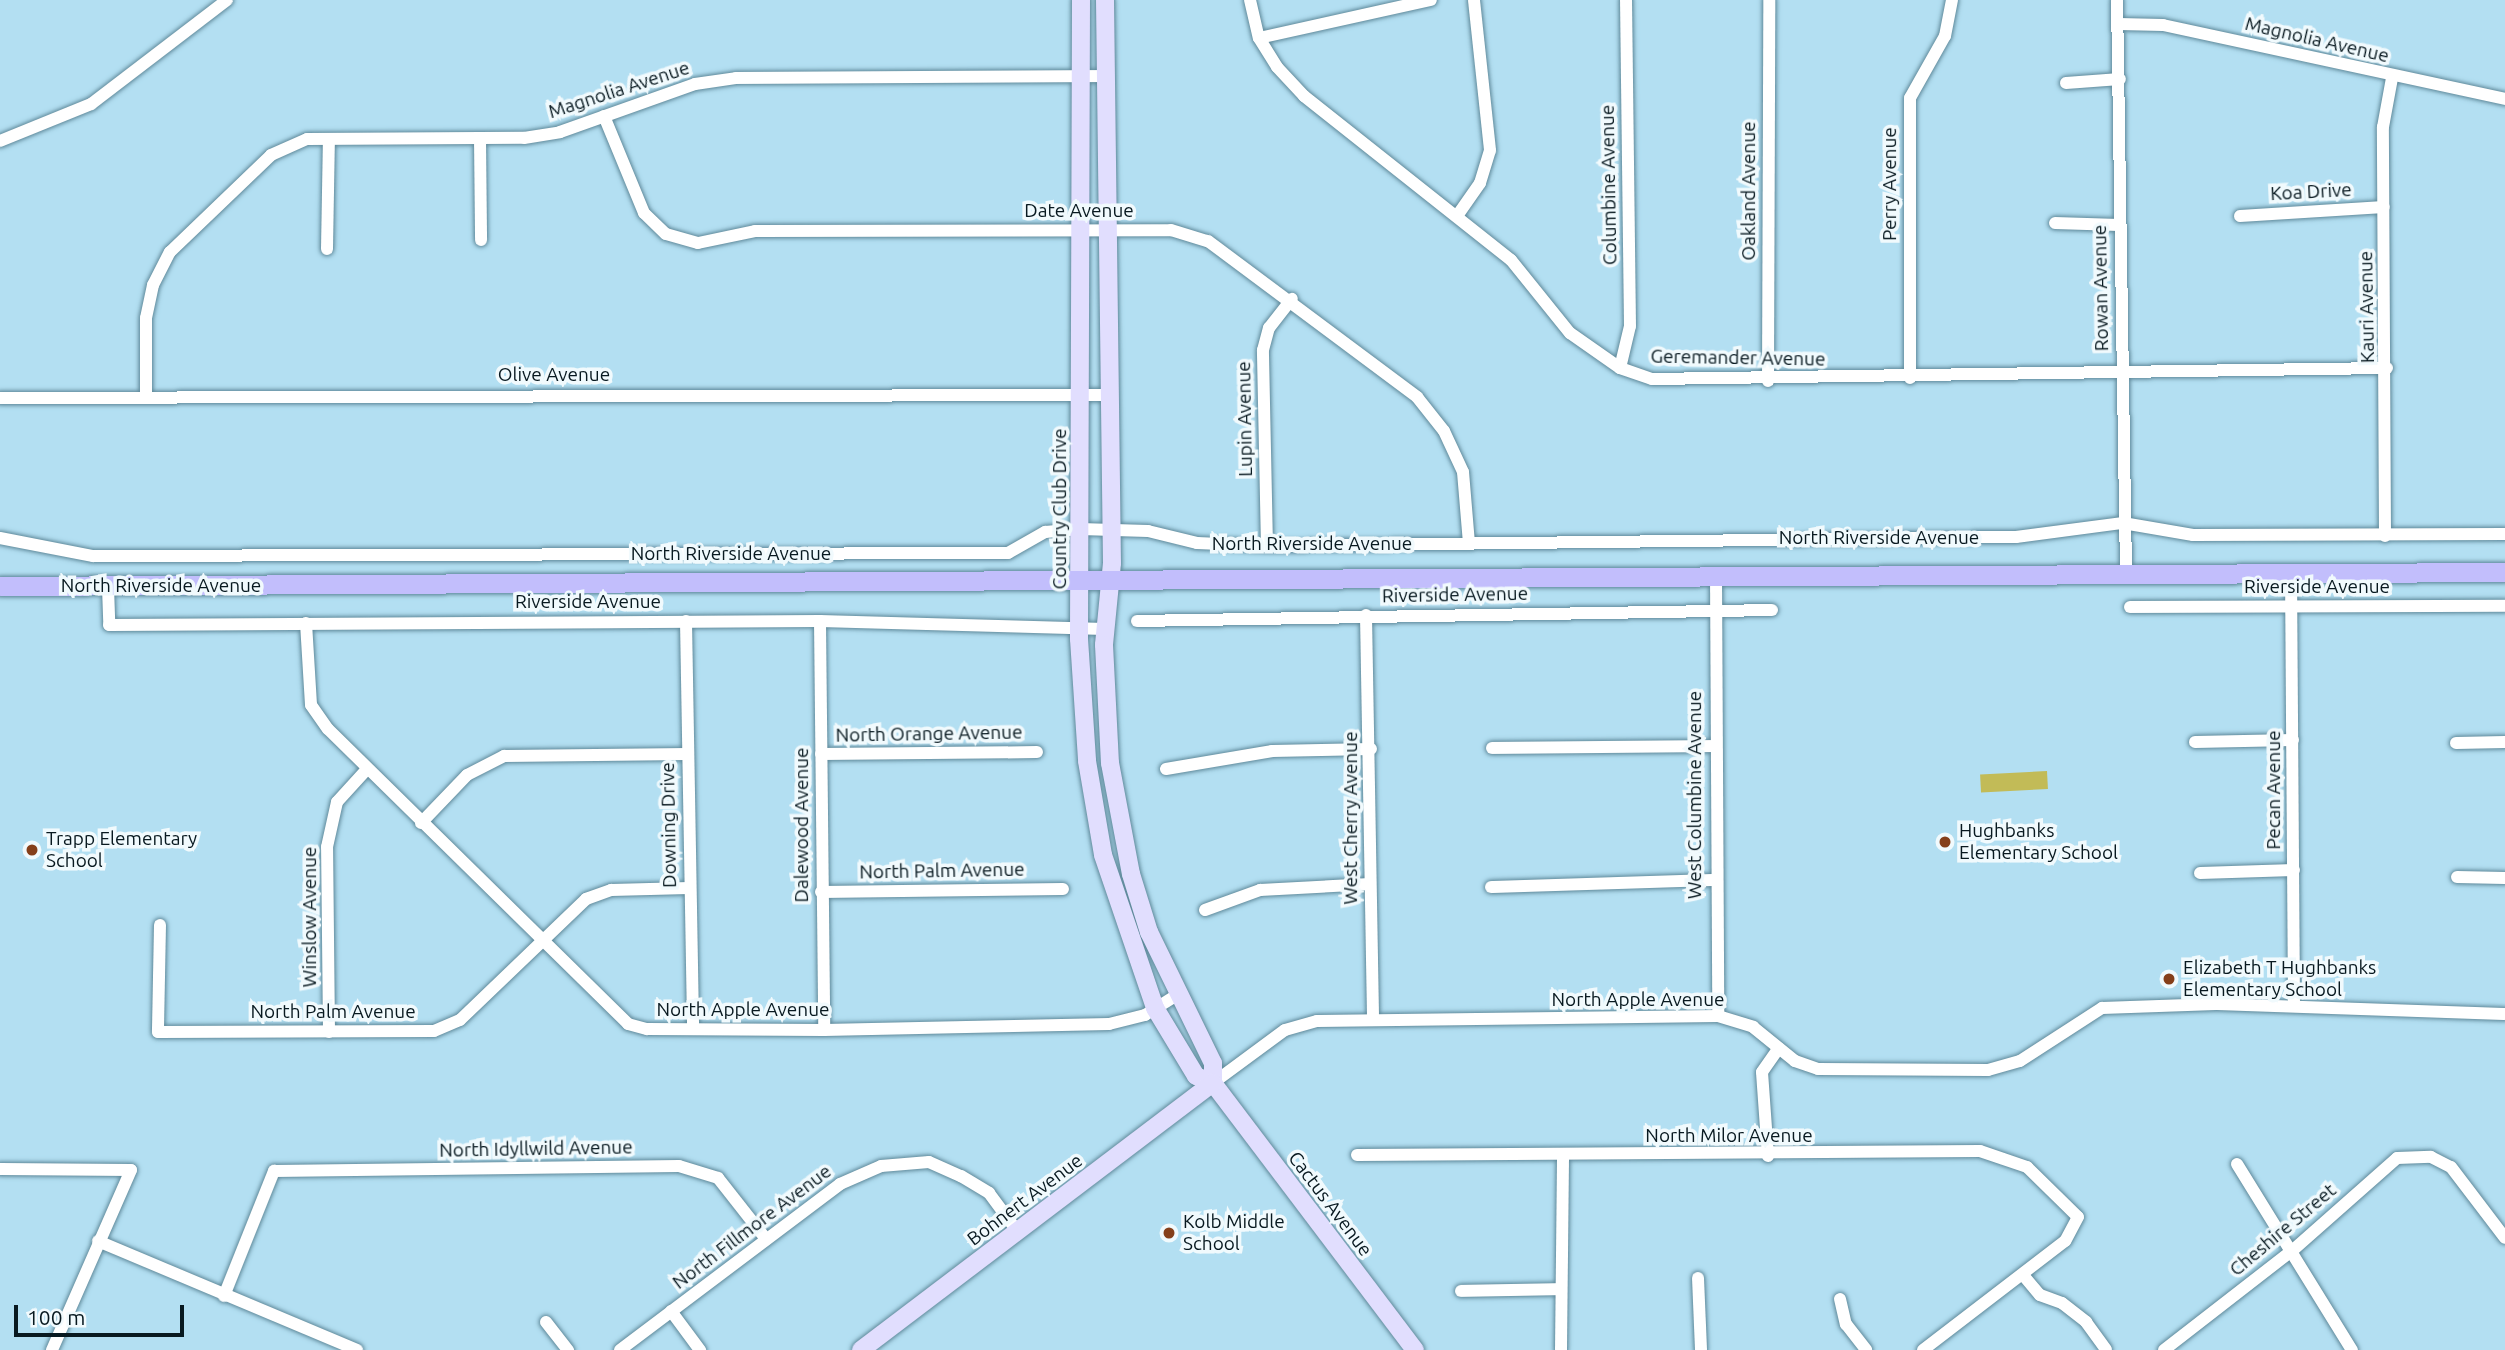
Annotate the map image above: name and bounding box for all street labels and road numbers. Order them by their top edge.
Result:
street label: Magnolia Avenue [2243,12,2391,68]
street label: Magnolia Avenue [546,56,692,124]
street label: Columbine Avenue [1596,105,1622,265]
street label: Oakland Avenue [1738,121,1760,261]
street label: Perry Avenue [1879,127,1901,241]
street label: Koa Drive [2270,178,2352,206]
street label: Date Avenue [1024,200,1134,222]
street label: Rowan Avenue [2088,225,2114,351]
street label: Kauri Avenue [2355,251,2379,363]
street label: Geremander Avenue [1650,345,1826,371]
street label: Lupin Avenue [1233,361,1257,477]
street label: Olive Avenue [498,364,610,386]
street label: Country Club Drive [1049,429,1071,589]
street label: North Riverside Avenue [1779,527,1979,549]
street label: North Riverside Avenue [1212,533,1412,555]
street label: North Riverside Avenue [631,543,831,565]
street label: North Riverside Avenue [61,575,261,597]
street label: Riverside Avenue [2244,576,2390,598]
street label: Riverside Avenue [1382,582,1528,608]
street label: Riverside Avenue [515,591,661,613]
street label: West Columbine Avenue [1684,691,1706,899]
street label: North Orange Avenue [835,721,1023,747]
street label: Pecan Avenue [2263,730,2285,850]
street label: West Cherry Avenue [1340,731,1362,905]
street label: Dalewood Avenue [791,747,813,903]
street label: Downing Drive [657,762,681,888]
street label: Winslow Avenue [299,847,321,987]
street label: North Palm Avenue [859,858,1025,884]
street label: North Apple Avenue [1552,989,1724,1011]
street label: North Apple Avenue [657,999,829,1021]
street label: North Palm Avenue [250,1001,416,1023]
street label: North Milor Avenue [1645,1125,1813,1147]
street label: North Idyllwild Avenue [439,1136,633,1162]
street label: Cactus Avenue [1283,1147,1377,1261]
street label: Bohnert Avenue [963,1149,1087,1251]
street label: North Fillmore Avenue [668,1160,836,1294]
street label: Cheshire Street [2225,1179,2341,1281]

